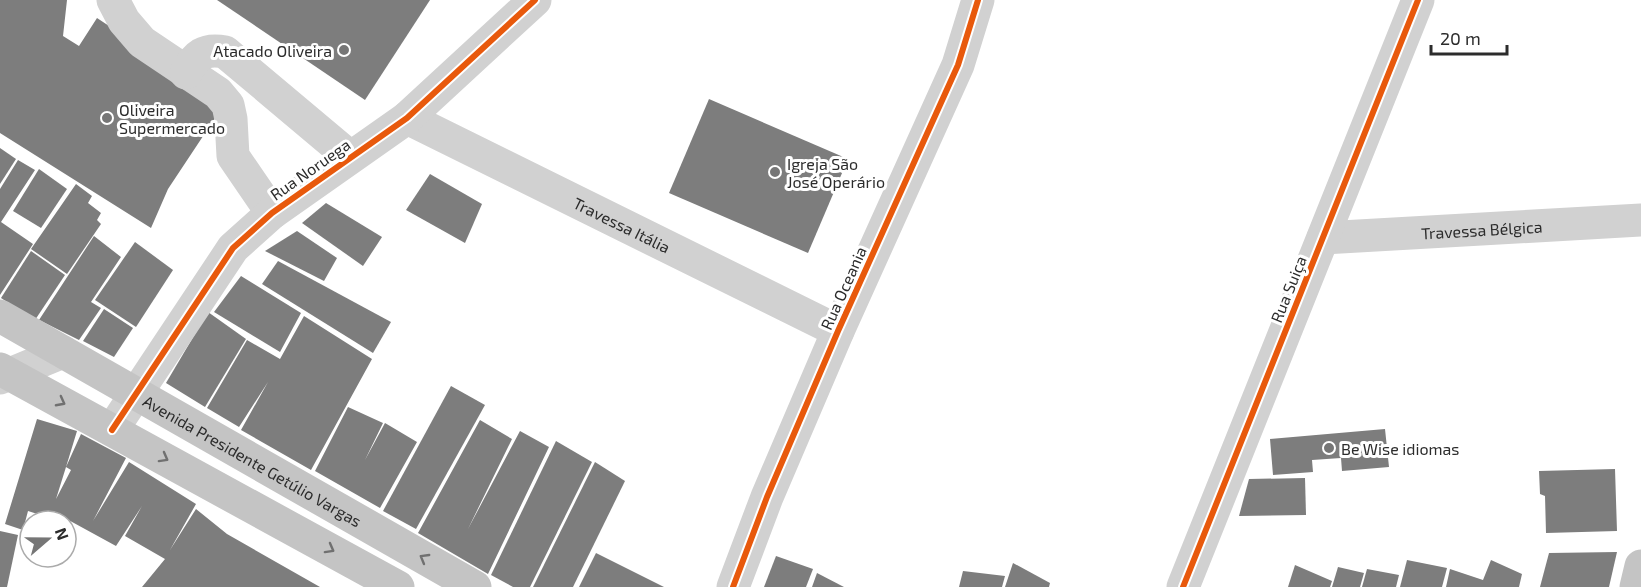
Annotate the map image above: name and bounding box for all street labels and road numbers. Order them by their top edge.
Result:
street label: Rua Noruega [266,134,354,204]
street label: Travessa Itália [571,192,674,256]
street label: Travessa Bélgica [1421,216,1543,242]
street label: Rua Oceania [816,243,870,333]
street label: Rua Suiça [1266,253,1311,325]
street label: Avenida Presidente Getúlio Vargas [140,390,365,530]

